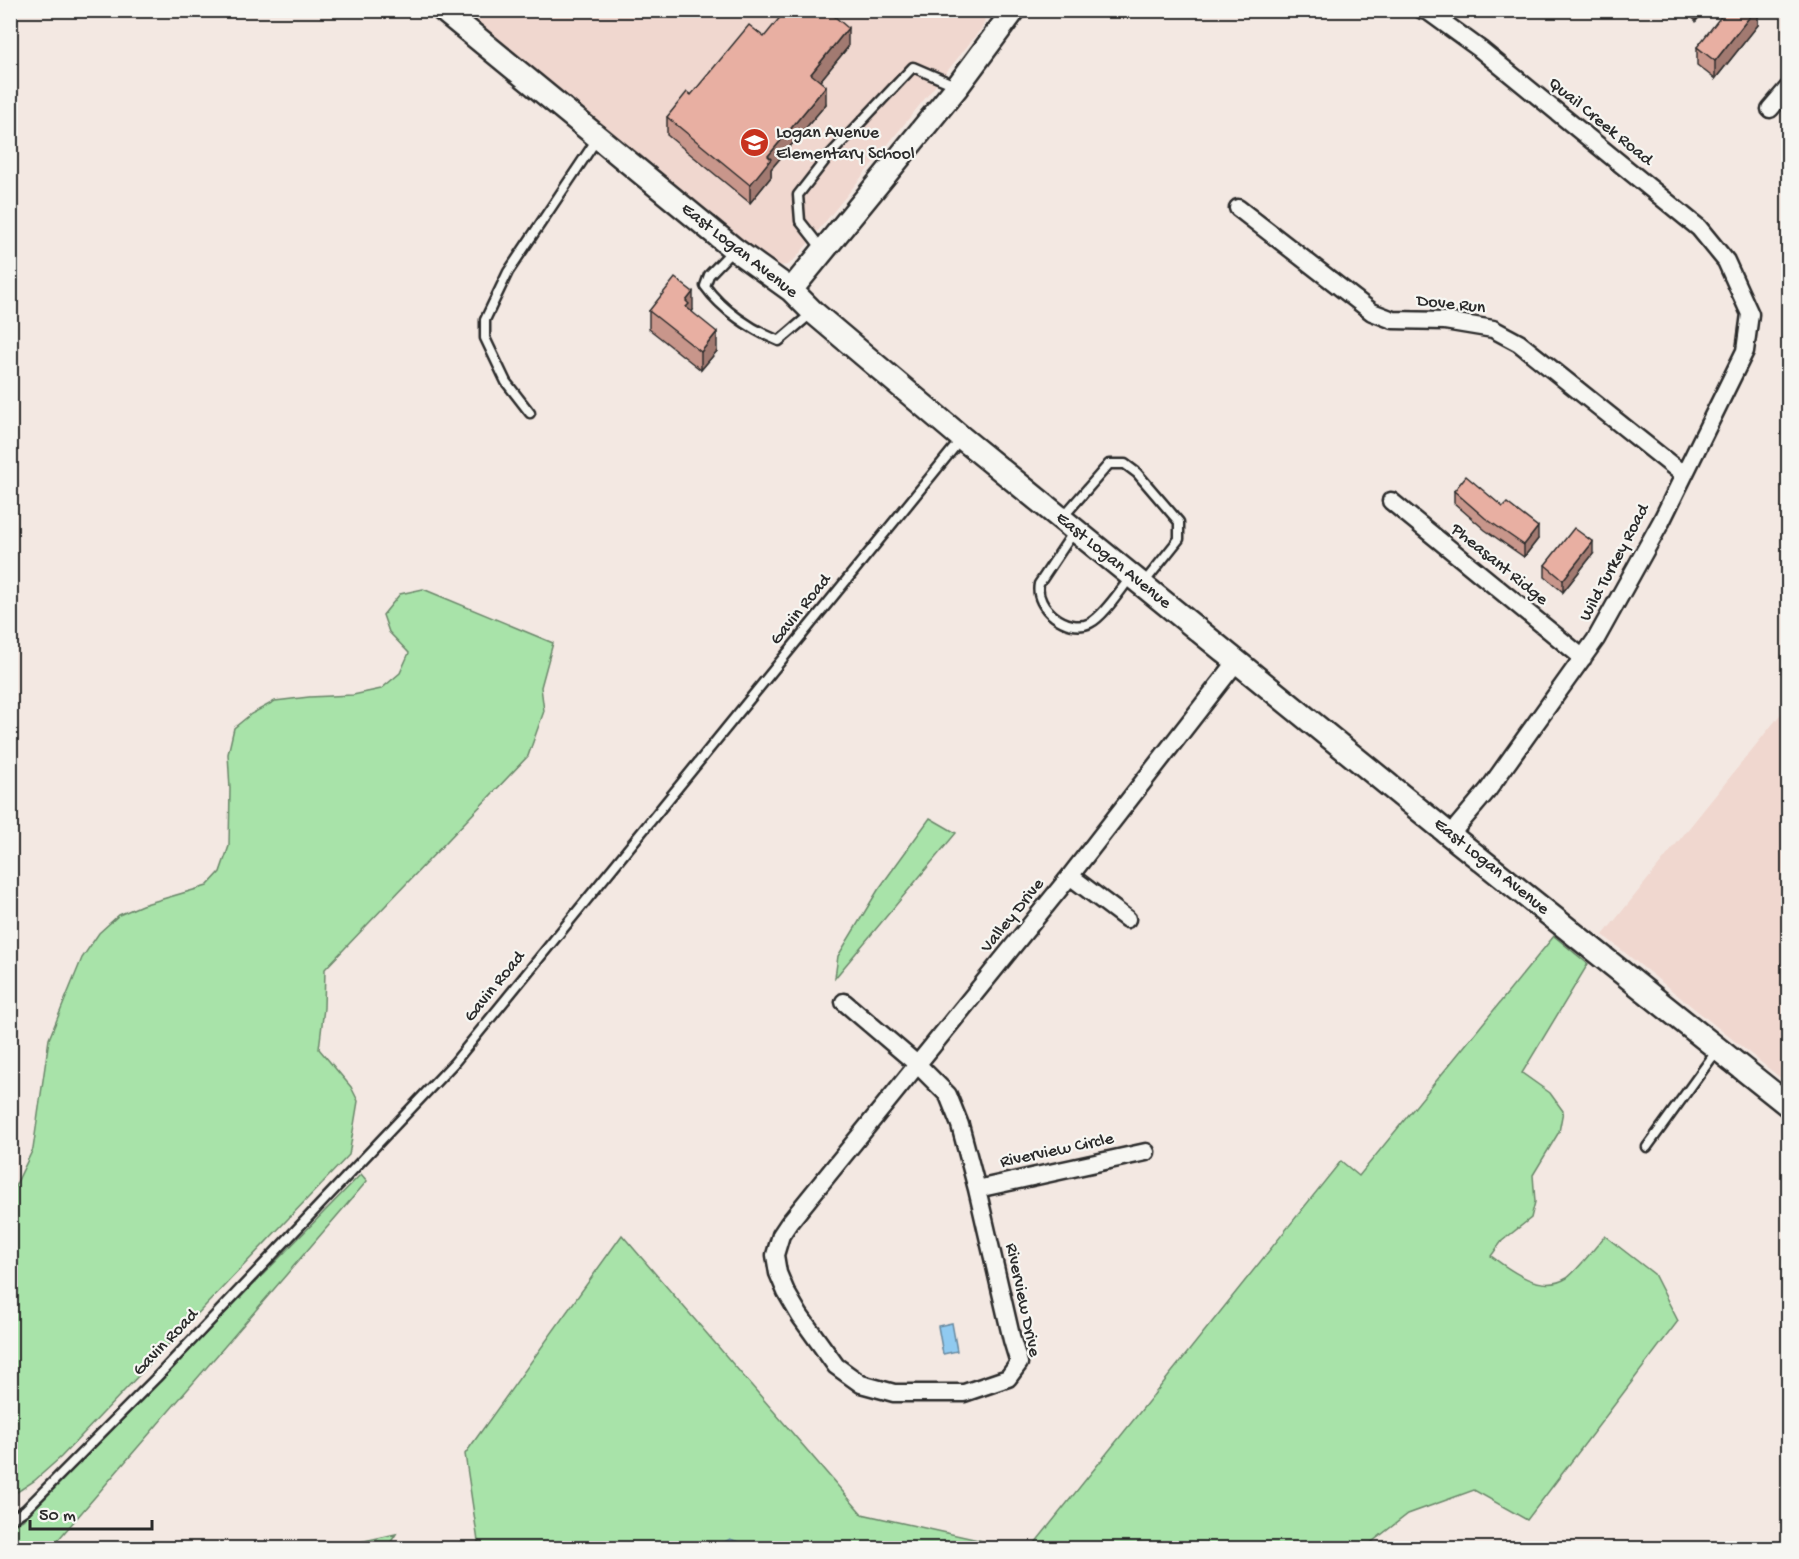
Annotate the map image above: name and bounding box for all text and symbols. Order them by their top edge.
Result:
street label: Quail Creek Road [1543,73,1658,172]
place label: Logan Avenue Elementary School [776,123,915,165]
school or university icon: Logan Avenue Elementary School [739,127,771,159]
street label: East Logan Avenue [676,199,802,304]
street label: Dove Run [1415,291,1487,319]
street label: Wild Turkey Road [1575,500,1655,625]
street label: East Logan Avenue [1051,508,1176,614]
street label: Pheasant Ridge [1445,519,1552,611]
street label: Gavin Road [766,569,837,650]
street label: East Logan Avenue [1429,814,1554,920]
street label: Valley Drive [976,874,1050,958]
street label: Gavin Road [460,946,531,1027]
street label: Riverview Circle [998,1129,1116,1173]
street label: Riverview Drive [1000,1241,1044,1359]
street label: Gavin Road [129,1304,204,1381]
scale bar [30,1493,152,1531]
text: 50 m [39,1506,76,1527]

